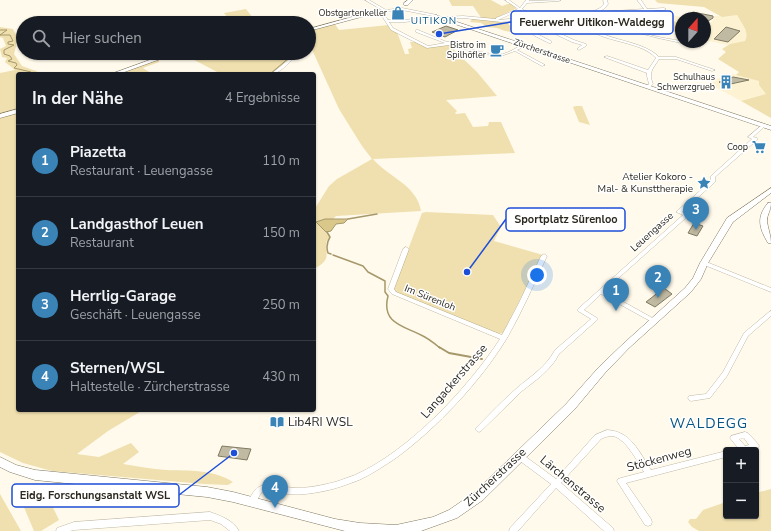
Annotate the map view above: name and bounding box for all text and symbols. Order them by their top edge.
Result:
shop icon: Obstgartenkeller [390,5,406,21]
place label: Obstgartenkeller [318,7,388,19]
callout: Feuerwehr Uitikon-Waldegg [511,11,673,34]
north arrow [675,12,711,48]
district label: UITIKON [411,14,457,28]
text: Feuerwehr Uitikon-Waldegg [519,15,665,30]
search box [16,16,316,60]
icon: search [30,27,52,49]
text: Hier suchen [62,28,142,48]
street label: Zürcherstrasse [512,36,572,66]
place label: Bistro im Spilhöfler [447,39,487,61]
cafe icon: Bistro im Spilhöfler [489,42,505,58]
place label: Schulhaus Schwerzgrueb [657,71,715,93]
building icon: Schulhaus Schwerzgrueb [718,74,734,90]
text: In der Nähe [32,87,123,110]
text: 4 Ergebnisse [225,89,300,107]
supermarket icon: Coop [751,139,767,155]
place label: Coop [727,141,748,153]
text: Piazetta [70,142,126,162]
text: 1 [41,152,49,170]
text: 110 m [262,152,300,170]
text: Restaurant · Leuengasse [70,162,213,180]
place label: Atelier Kokoro - Mal- & Kunsttherapie [598,170,693,196]
place icon: Atelier Kokoro - Mal- & Kunsttherapie [696,175,712,191]
pin: 3 [683,197,709,230]
callout: Sportplatz Sürenloo [506,208,625,231]
street label: Leuengasse [627,209,677,255]
text: Sportplatz Sürenloo [514,212,618,227]
text: Landgasthof Leuen [70,214,204,234]
text: 2 [41,224,49,242]
text: 150 m [262,224,300,242]
text: Restaurant [70,234,134,252]
your location [527,265,547,285]
pin: 2 [645,265,671,298]
pin: 1 [603,278,629,311]
street label: Im Sürenloh [402,281,458,315]
text: Herrlig-Garage [70,286,176,306]
text: 3 [41,296,49,314]
text: 250 m [262,296,300,314]
text: Geschäft · Leuengasse [70,306,201,324]
street label: Langackerstrasse [417,340,491,422]
text: Sternen/WSL [70,358,164,378]
text: 4 [41,368,49,386]
text: 430 m [262,368,300,386]
text: Haltestelle · Zürcherstrasse [70,378,230,396]
library icon: Lib4RI WSL [269,414,285,430]
place label: Lib4RI WSL [288,414,353,430]
district label: WALDEGG [670,414,748,433]
street label: Stöckenweg [625,443,693,475]
street label: Zürcherstrasse [461,444,529,510]
map controls [723,447,759,519]
button: + [723,447,759,483]
street label: Lärchenstrasse [537,452,609,516]
pin: 4 [262,475,288,508]
button: − [723,483,759,519]
callout: Eidg. Forschungsanstalt WSL [12,484,179,507]
text: Eidg. Forschungsanstalt WSL [20,488,170,503]

